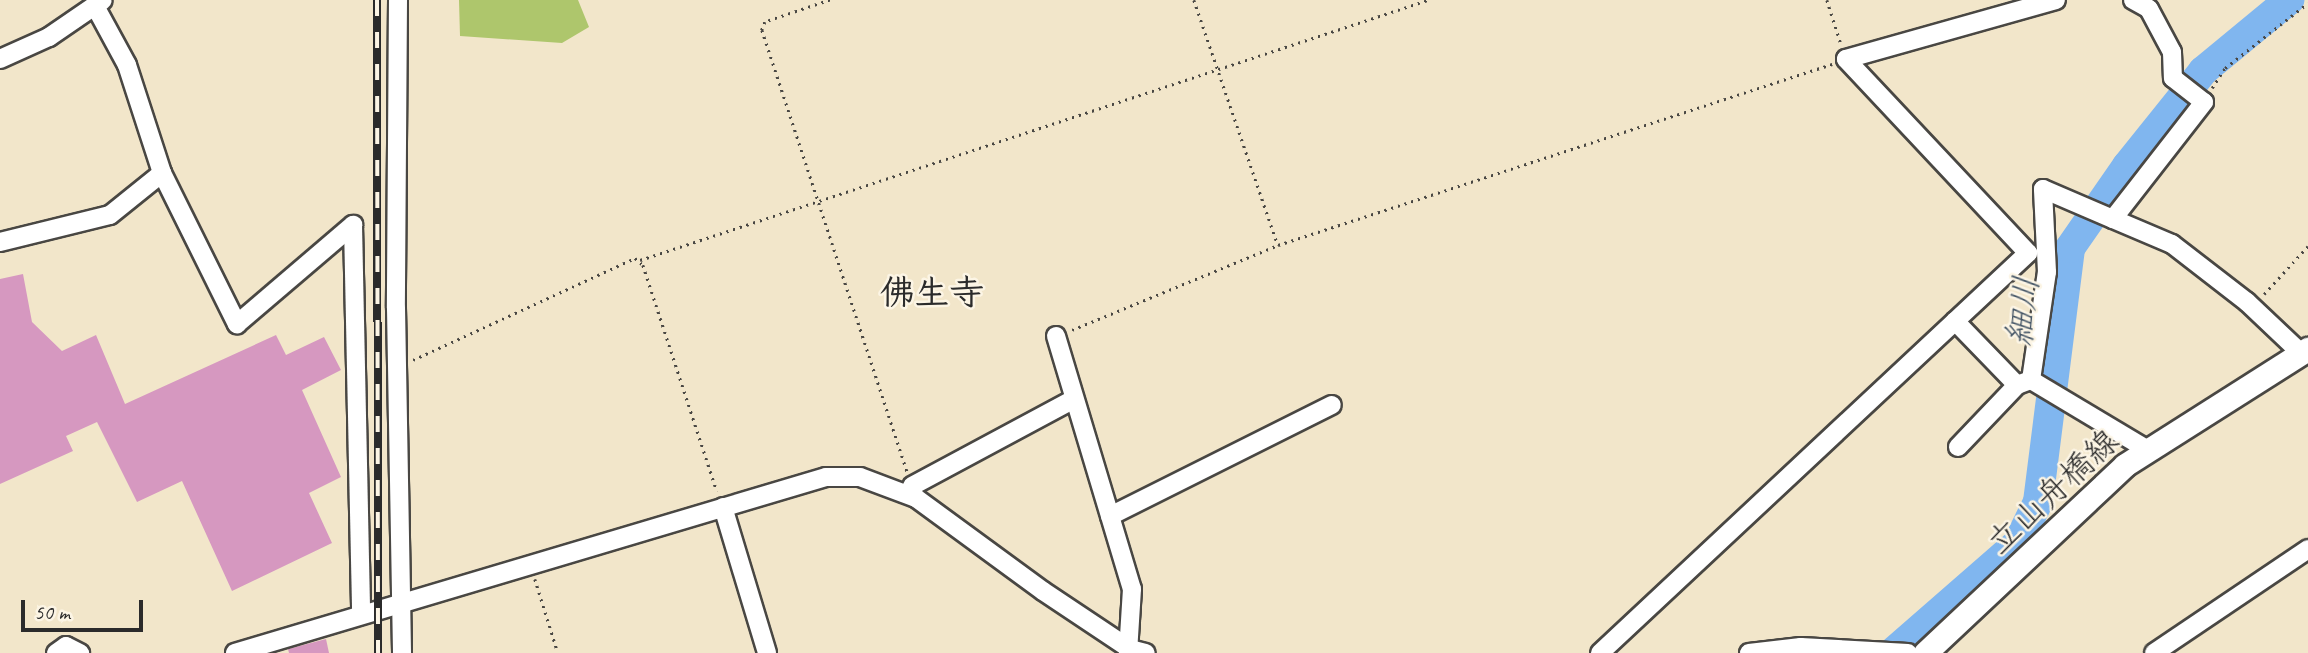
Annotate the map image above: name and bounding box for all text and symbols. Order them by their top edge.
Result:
district label: 佛生寺 [880,272,984,314]
water label: 細川 [1998,274,2048,348]
street label: 立山舟橋線 [1979,421,2127,563]
scale bar [24,586,147,630]
text: 50 m [34,599,70,625]

